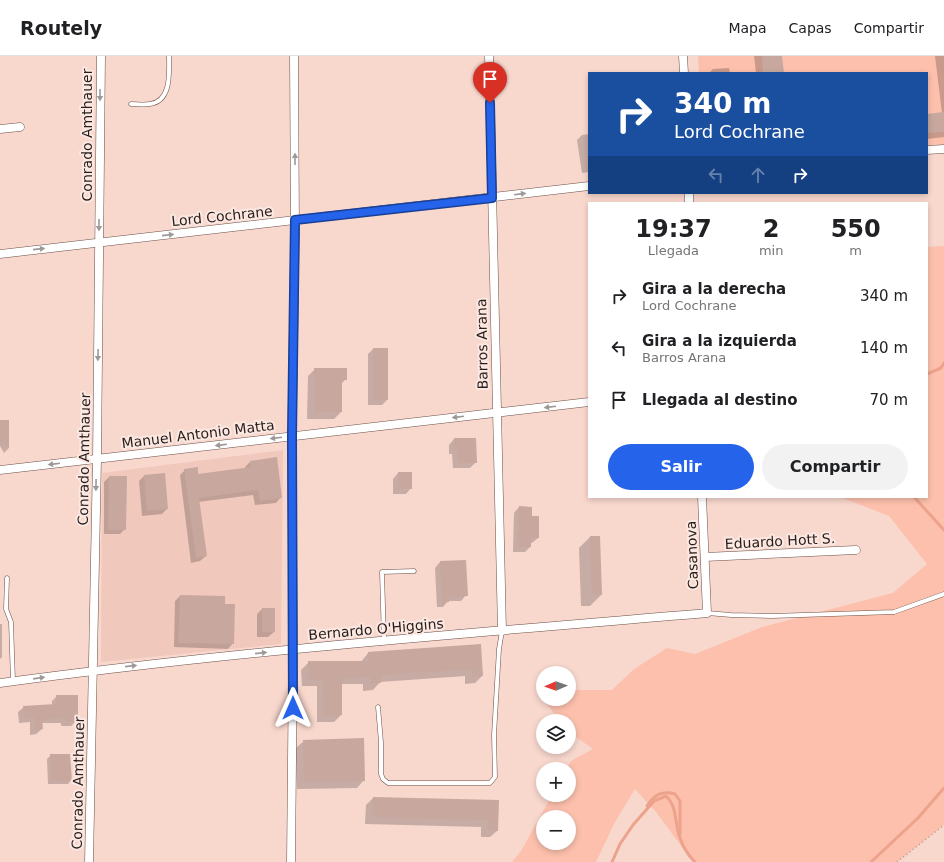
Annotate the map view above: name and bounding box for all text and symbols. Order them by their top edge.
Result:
text: Routely [20,17,102,39]
text: Mapa [728,20,767,36]
text: Capas [789,20,832,36]
text: Compartir [854,20,924,36]
pin [473,62,507,103]
street label: Conrado Amthauer [79,68,95,201]
icon: arrive [479,68,501,90]
text: 340 m [674,87,771,120]
icon: right [608,88,660,140]
one-way arrow [97,89,103,102]
text: Lord Cochrane [674,121,805,142]
one-way arrow [292,152,298,165]
icon: left [705,164,727,186]
icon: ahead [747,164,769,186]
icon: right [789,164,811,186]
one-way arrow [514,191,526,197]
street label: Lord Cochrane [171,203,273,229]
text: 19:37 [635,215,712,243]
text: 2 [763,215,779,243]
text: 550 [831,215,881,243]
one-way arrow [96,219,102,232]
one-way arrow [162,232,174,238]
text: Llegada [648,243,699,258]
text: min [759,243,783,258]
text: m [849,243,862,258]
one-way arrow [33,246,45,253]
text: Gira a la derecha [642,280,786,298]
icon: right [608,285,630,307]
text: 340 m [860,287,908,305]
street label: Barros Arana [473,298,491,390]
text: Lord Cochrane [642,298,736,313]
text: Gira a la izquierda [642,332,797,350]
icon: left [608,337,630,359]
text: 140 m [860,339,908,357]
one-way arrow [95,349,101,362]
text: Barros Arana [642,350,726,365]
icon: arrive [608,389,630,411]
text: Llegada al destino [642,391,797,409]
text: 70 m [870,391,908,409]
street label: Conrado Amthauer [75,392,93,526]
one-way arrow [544,403,556,410]
one-way arrow [452,414,464,421]
street label: Manuel Antonio Matta [121,417,275,451]
one-way arrow [270,435,282,442]
one-way arrow [215,442,227,448]
button: Salir [608,444,754,490]
button: Compartir [762,444,908,490]
one-way arrow [48,461,60,467]
one-way arrow [93,479,100,491]
street label: Casanova [683,520,701,590]
street label: Eduardo Hott S. [724,530,836,552]
street label: Bernardo O'Higgins [308,615,444,643]
one-way arrow [255,650,267,656]
one-way arrow [125,663,137,670]
north arrow [536,666,576,706]
map controls [536,666,576,850]
one-way arrow [33,675,45,681]
position arrow [272,687,314,729]
button: layers [536,714,576,754]
street label: Conrado Amthauer [69,716,87,850]
button: + [536,762,576,802]
button: − [536,810,576,850]

